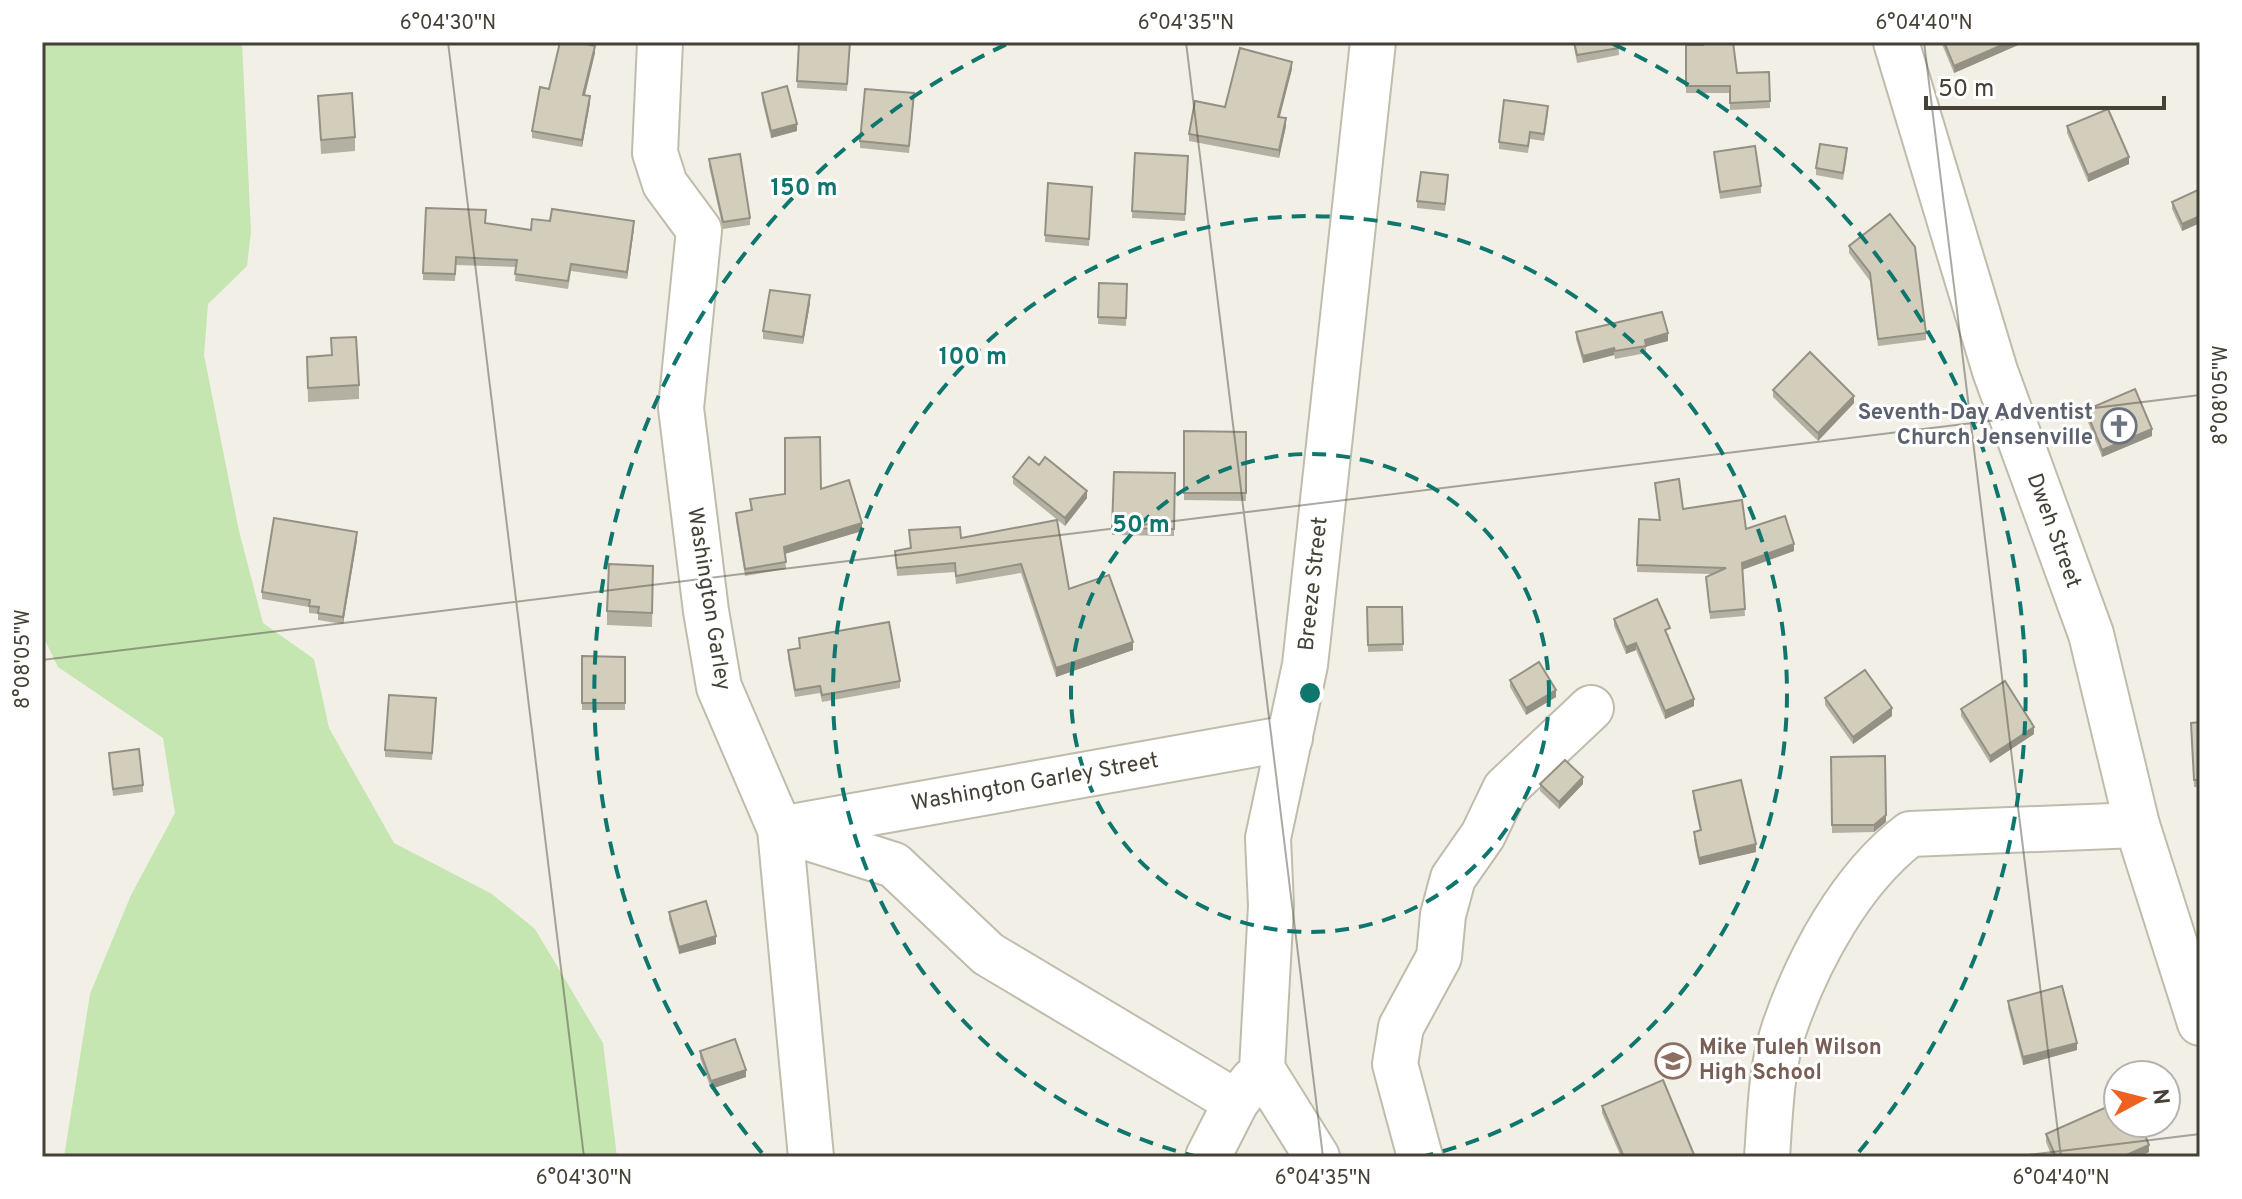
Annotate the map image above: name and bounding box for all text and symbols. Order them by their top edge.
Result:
text: 6°04'30"N [400,11,496,37]
text: 6°04'35"N [1138,11,1234,37]
text: 6°04'40"N [1875,11,1973,37]
scale bar [1926,60,2164,110]
text: 50 m [1938,75,1994,105]
text: 150 m [770,174,838,204]
text: 100 m [939,343,1007,373]
text: 8°08'05"W [2209,345,2235,445]
place label: Seventh-Day Adventist Church Jensenville [1858,400,2093,452]
church icon: Seventh-Day Adventist Church Jensenville [2100,407,2138,445]
street label: Dweh Street [2020,470,2086,592]
street label: Washington Garley [680,506,736,692]
text: 50 m [1112,511,1170,541]
street label: Breeze Street [1294,516,1334,652]
text: 8°08'05"W [11,609,37,709]
centre of rings [1296,679,1324,707]
street label: Washington Garley Street [909,748,1161,818]
place label: Mike Tuleh Wilson High School [1699,1035,1882,1087]
school or university icon: Mike Tuleh Wilson High School [1654,1042,1692,1080]
north arrow [2102,1059,2182,1139]
text: N [2145,1087,2174,1106]
text: 6°04'30"N [536,1166,632,1192]
text: 6°04'35"N [1275,1166,1371,1192]
text: 6°04'40"N [2012,1166,2110,1192]

